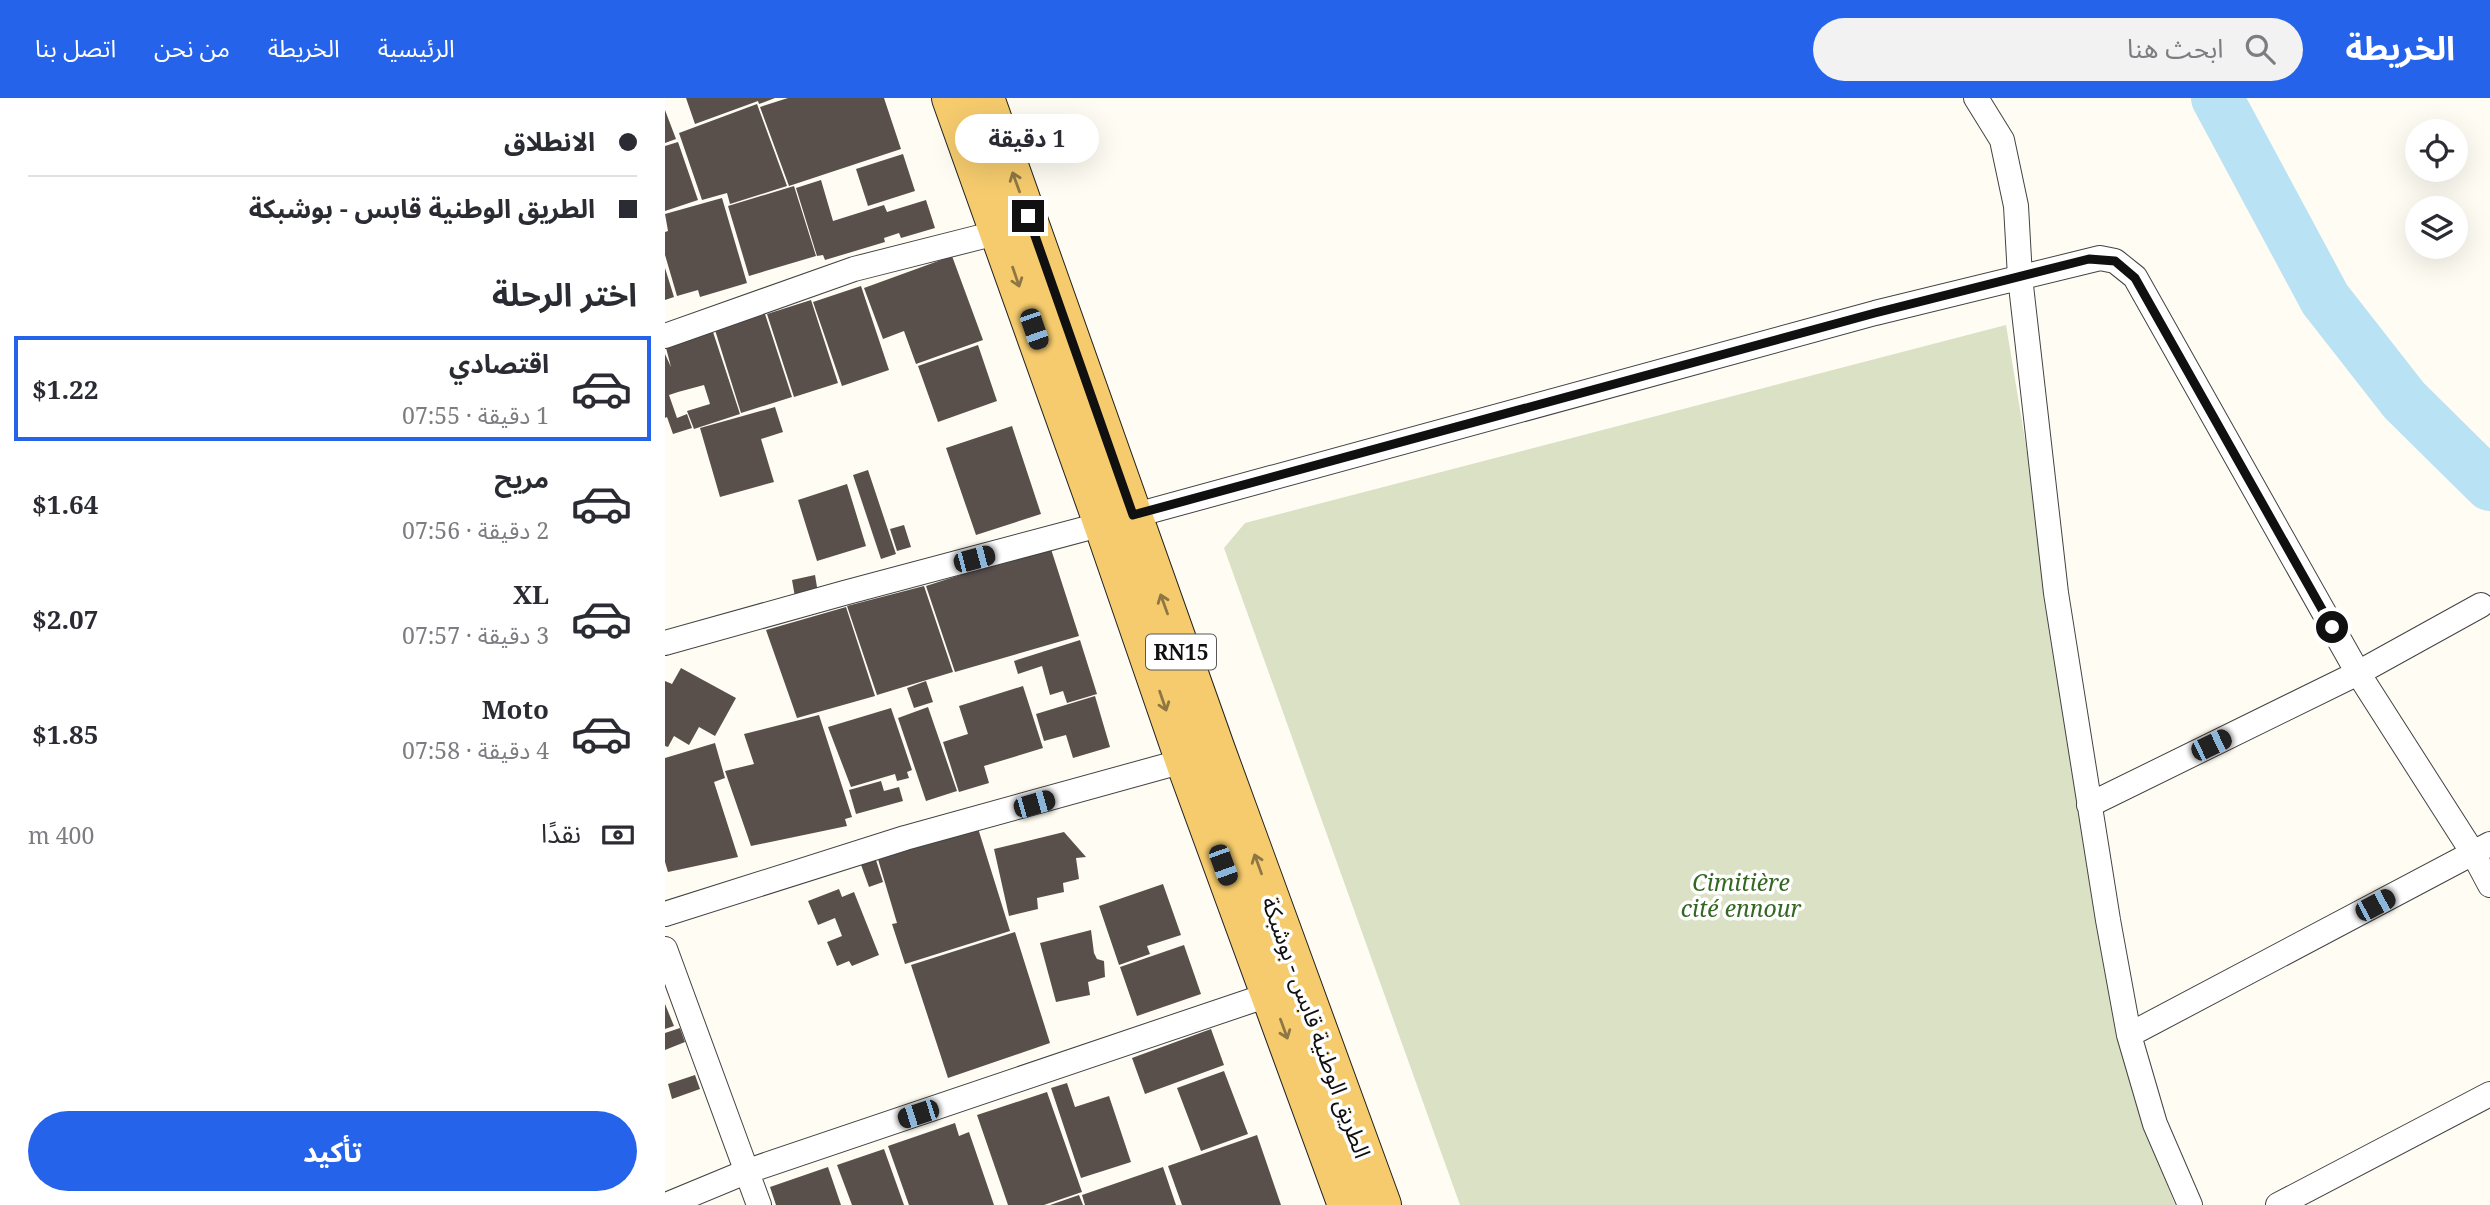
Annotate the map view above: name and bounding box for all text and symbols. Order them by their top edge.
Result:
search box [1813,18,2303,81]
text: الخريطة [2345,25,2455,70]
text: ابحث هنا [2127,30,2223,66]
icon: search [2241,30,2279,68]
text: اتصل بنا [35,31,116,64]
text: من نحن [154,31,230,64]
text: الخريطة [268,31,340,64]
text: الرئيسية [378,31,455,64]
callout: 1 دقيقة [956,115,1100,164]
map controls [2405,119,2468,259]
button: locate [2405,119,2468,182]
text: 1 دقيقة [989,122,1065,154]
text: الانطلاق [504,123,595,159]
one-way arrow [1009,171,1021,193]
text: الطريق الوطنية قابس - بوشبكة [249,190,595,226]
button: layers [2405,196,2468,259]
route end [1012,200,1044,232]
one-way arrow [1011,266,1023,288]
text: اختر الرحلة [492,272,637,315]
car [1018,306,1051,352]
text: اقتصادي [449,345,549,381]
icon: car [570,357,633,420]
text: $1.22 [32,371,98,407]
text: 1 دقيقة · 07:55 [402,399,549,431]
text: مريح [494,460,549,496]
icon: car [570,472,633,535]
text: $1.64 [32,486,98,522]
text: 2 دقيقة · 07:56 [402,514,549,546]
car [951,543,998,575]
text: XL [513,576,549,612]
icon: car [570,587,633,650]
one-way arrow [1157,594,1170,616]
text: $2.07 [32,601,98,637]
route start [2316,611,2348,643]
text: 3 دقيقة · 07:57 [402,619,549,651]
road number: RN15 [1146,634,1216,670]
one-way arrow [1158,689,1171,711]
text: Moto [482,691,549,727]
icon: car [570,702,633,765]
text: $1.85 [32,716,98,752]
car [2188,726,2235,764]
text: 4 دقيقة · 07:58 [402,734,549,766]
car [1011,788,1058,820]
text: نقدًا [541,815,581,851]
icon: cash [599,816,637,854]
text: 400 m [28,819,94,851]
car [1206,842,1241,888]
one-way arrow [1251,854,1263,876]
park label: Cimitière cité ennour [1681,866,1802,924]
car [2352,886,2399,924]
street label: الطريق الوطنية قابس - بوشبكة [1255,892,1379,1162]
one-way arrow [1279,1018,1291,1040]
car [895,1098,942,1130]
button: تأكيد [28,1111,637,1191]

